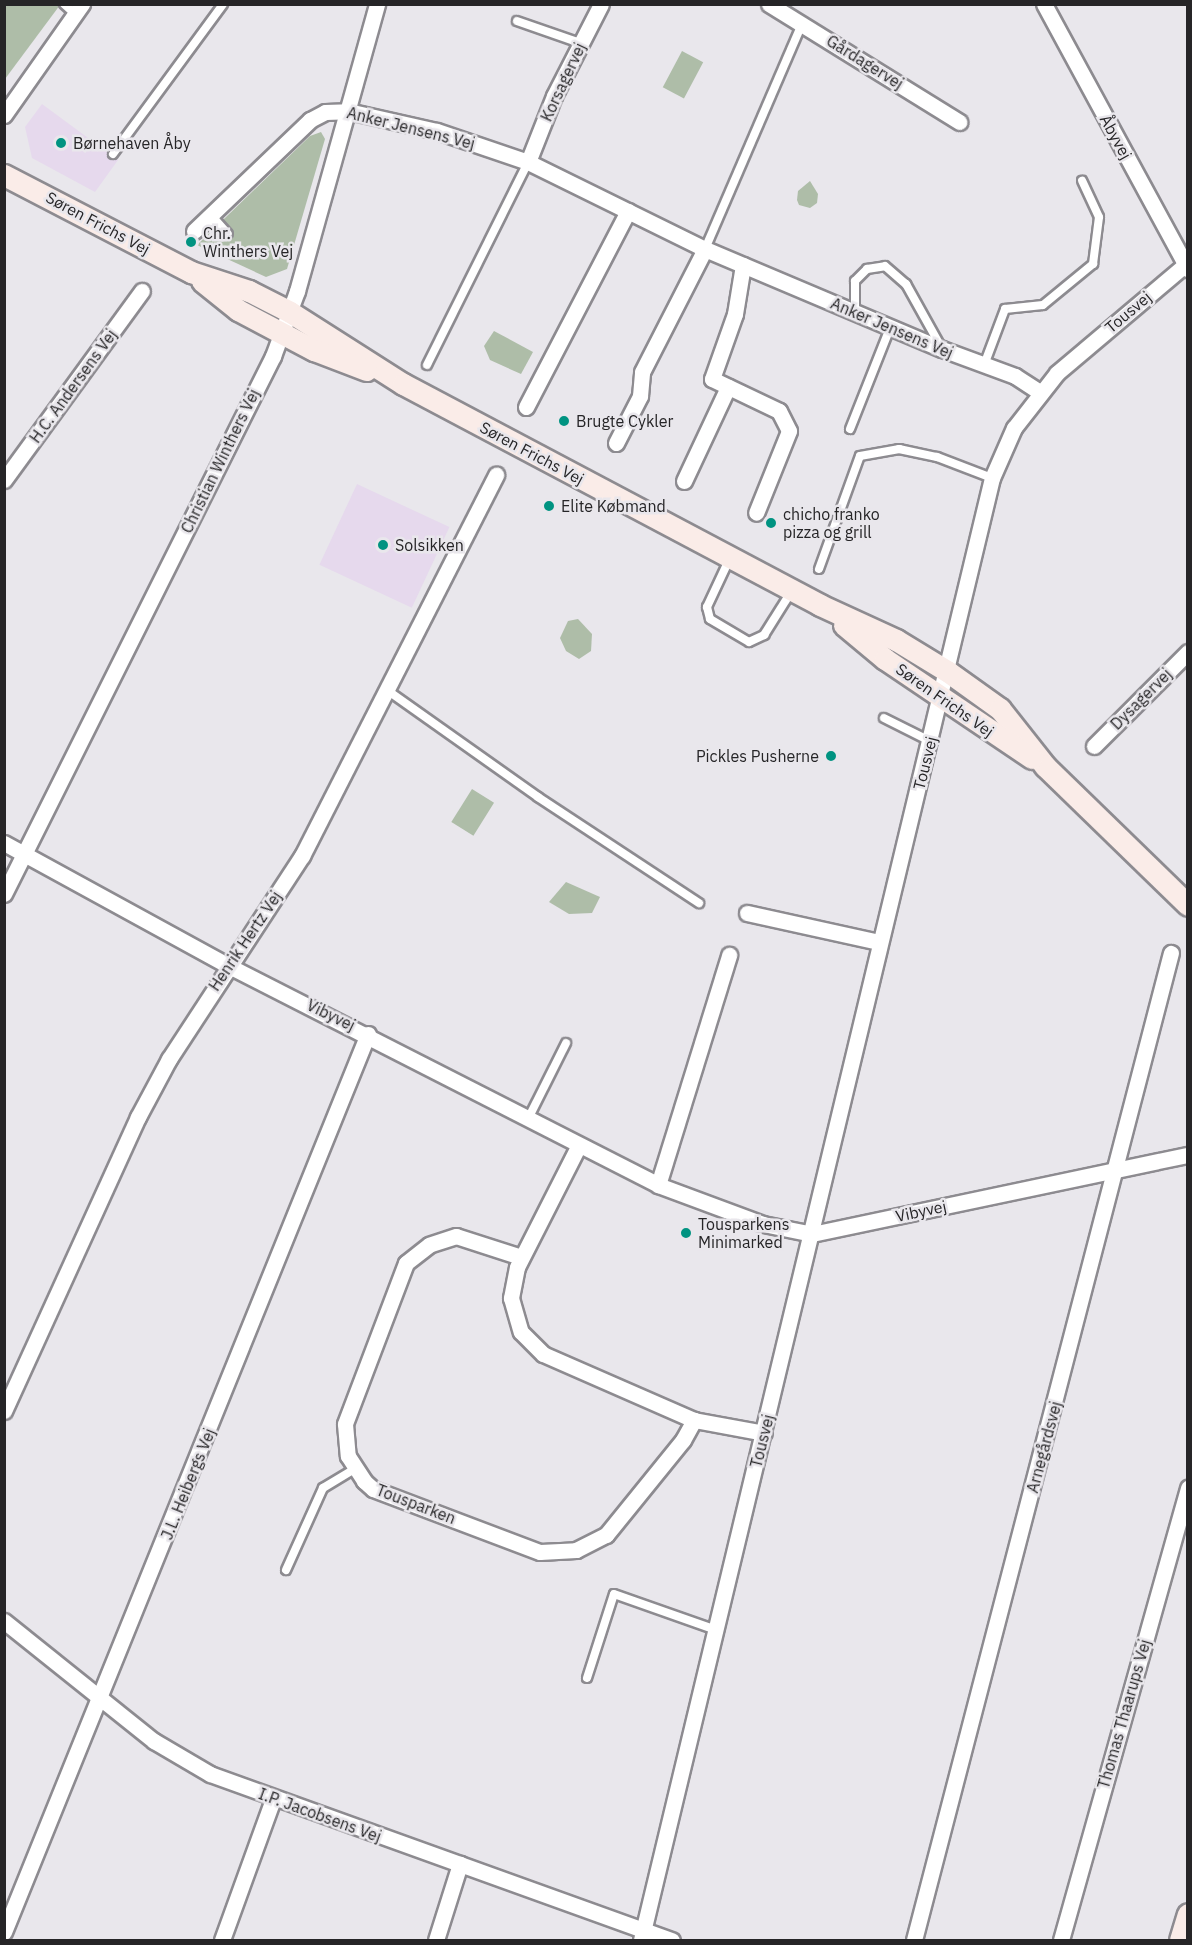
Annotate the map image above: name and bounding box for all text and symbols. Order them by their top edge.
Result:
street label: Gårdagervej [823,31,907,93]
street label: Korsagervej [536,40,590,124]
street label: Anker Jensens Vej [345,103,477,153]
street label: Åbyvej [1096,111,1136,163]
place label: Børnehaven Åby [73,133,191,153]
marker: Børnehaven Åby [54,136,68,150]
street label: Søren Frichs Vej [43,188,153,258]
place label: Chr. Winthers Vej [203,223,293,261]
marker: Chr. Winthers Vej [184,235,198,249]
street label: Tousvej [1101,287,1155,337]
street label: Anker Jensens Vej [828,294,956,362]
street label: H.C. Andersens Vej [25,325,121,447]
street label: Christian Winthers Vej [177,386,263,536]
place label: Brugte Cykler [576,411,673,431]
marker: Brugte Cykler [557,414,571,428]
street label: Søren Frichs Vej [477,418,587,488]
place label: Elite Købmand [561,496,666,516]
marker: Elite Købmand [542,499,556,513]
place label: chicho franko pizza og grill [783,504,880,542]
marker: chicho franko pizza og grill [764,516,778,530]
place label: Solsikken [395,535,464,555]
marker: Solsikken [376,538,390,552]
street label: Søren Frichs Vej [892,659,998,741]
street label: Dysagervej [1106,664,1176,734]
street label: Tousvej [909,734,941,792]
place label: Pickles Pusherne [696,746,819,766]
marker: Pickles Pusherne [824,749,838,763]
street label: Henrik Hertz Vej [205,887,285,995]
street label: Vibyvej [304,995,358,1035]
street label: Vibyvej [894,1196,948,1226]
place label: Tousparkens Minimarked [698,1214,789,1252]
marker: Tousparkens Minimarked [679,1226,693,1240]
street label: Arnegårdsvej [1023,1399,1065,1495]
street label: Tousvej [746,1412,778,1470]
street label: J.L. Heibergs Vej [157,1425,219,1543]
street label: Tousparken [373,1480,459,1528]
street label: Thomas Thaarups Vej [1093,1637,1155,1791]
street label: I.P. Jacobsens Vej [256,1784,384,1846]

